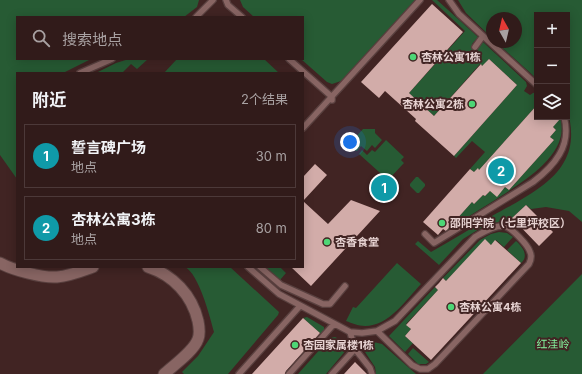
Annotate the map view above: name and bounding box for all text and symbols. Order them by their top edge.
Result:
north arrow [486,12,522,48]
map controls [534,12,570,120]
button: + [534,12,570,48]
search box [16,16,304,60]
icon: search [30,27,52,49]
text: 搜索地点 [62,30,122,49]
button: − [534,48,570,84]
place label: 杏林公寓1栋 [421,50,481,64]
marker: 杏林公寓1栋 [408,52,418,62]
button: layers [534,84,570,120]
text: 附近 [32,90,66,110]
text: 2个结果 [241,91,288,107]
place label: 杏林公寓2栋 [402,97,464,111]
marker: 杏林公寓2栋 [467,99,477,109]
your location [340,132,360,152]
text: 誓言碑广场 [71,138,146,157]
text: 1 [43,148,49,164]
text: 30 m [256,148,287,164]
pin: 2 [488,156,514,186]
text: 地点 [71,159,97,175]
pin: 1 [371,173,397,203]
text: 杏林公寓3栋 [71,210,156,229]
place label: 邵阳学院（七里坪校区） [450,216,571,230]
marker: 邵阳学院（七里坪校区） [437,218,447,228]
text: 2 [42,220,50,236]
text: 80 m [256,220,287,236]
text: 地点 [71,231,97,247]
place label: 杏香食堂 [335,235,379,249]
marker: 杏香食堂 [322,237,332,247]
place label: 杏林公寓4栋 [459,300,521,314]
marker: 杏林公寓4栋 [446,302,456,312]
park label: 红洼岭 [537,337,570,351]
place label: 杏园家属楼1栋 [303,338,374,352]
marker: 杏园家属楼1栋 [290,340,300,350]

